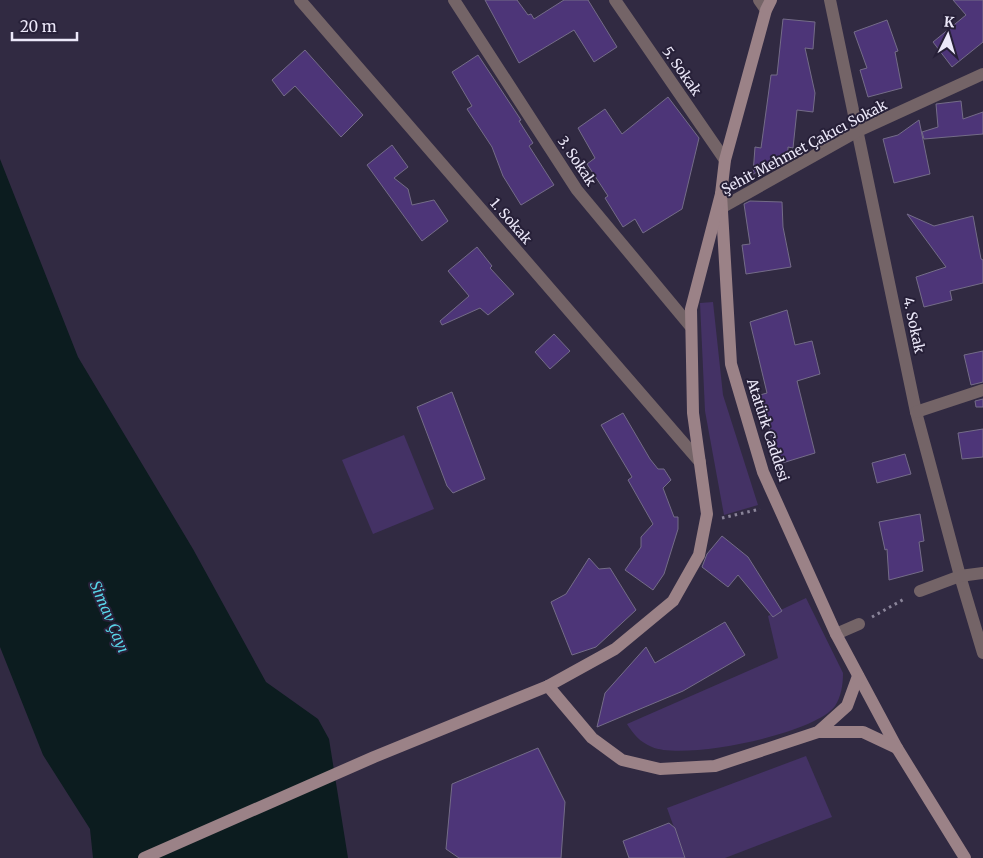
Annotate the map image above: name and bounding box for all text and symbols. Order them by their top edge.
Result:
scale bar [12,10,78,42]
north arrow [923,10,973,60]
text: K [943,13,956,32]
text: 20 m [20,17,57,36]
street label: 5. Sokak [659,43,706,99]
street label: Şehit Mehmet Çakıcı Sokak [718,96,890,198]
street label: 3. Sokak [554,133,600,189]
street label: 1. Sokak [486,194,536,248]
street label: 4. Sokak [899,295,929,355]
street label: Atatürk Caddesi [743,375,793,484]
water label: Simav Çayı [86,578,133,656]

